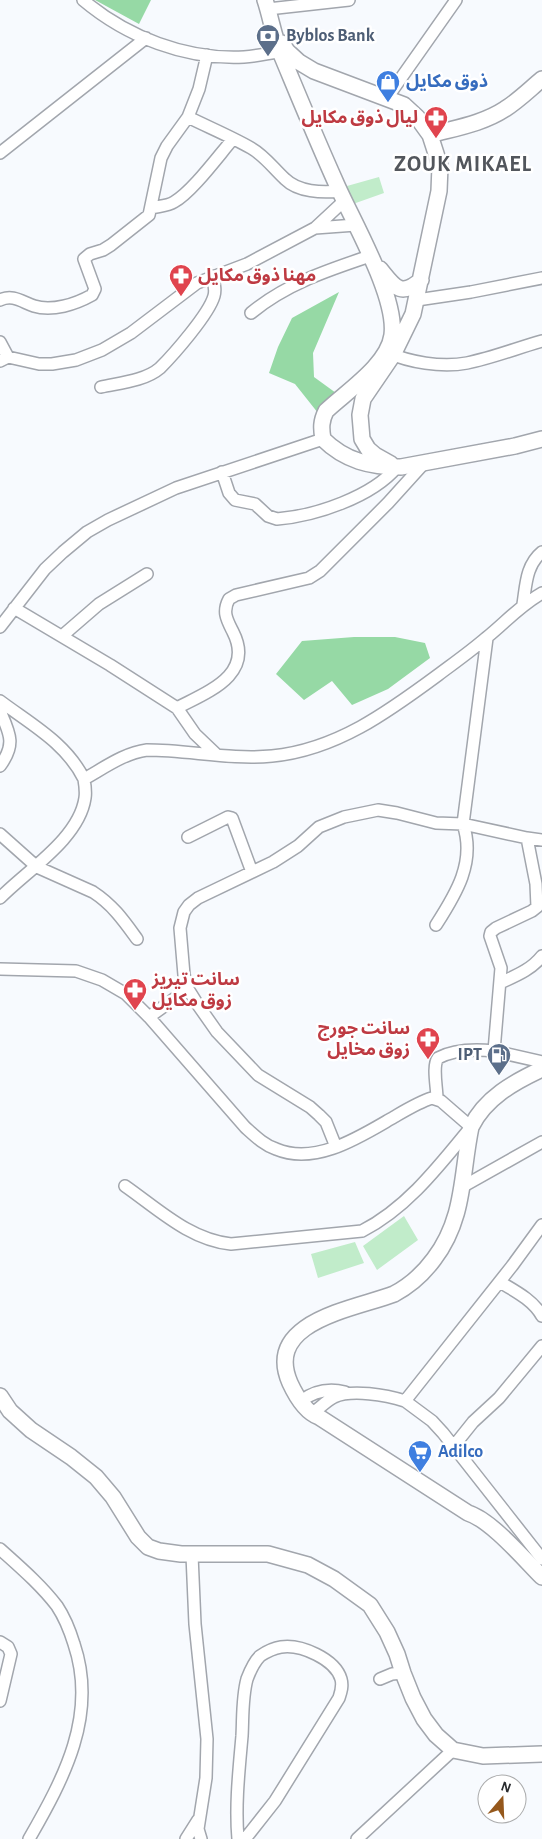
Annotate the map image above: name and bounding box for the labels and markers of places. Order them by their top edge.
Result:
bank icon: Byblos Bank [255,23,281,57]
place label: Byblos Bank [286,27,375,45]
shop icon: ذوق مكايل [375,69,401,103]
place label: ذوق مكايل [406,73,488,91]
pharmacy icon: ليال ذوق مكايل [423,105,449,139]
place label: ليال ذوق مكايل [302,109,418,128]
pharmacy icon: مهنا ذوق مكايل [168,263,194,297]
place label: مهنا ذوق مكايل [198,267,316,285]
place label: سانت تيريز زوق مكايل [151,971,240,1011]
pharmacy icon: سانت تيريز زوق مكايل [122,977,148,1011]
place label: سانت جورج زوق مخايل [318,1020,410,1060]
pharmacy icon: سانت جورج زوق مخايل [415,1026,441,1060]
fuel station icon: IPT [486,1042,512,1076]
place label: IPT [458,1046,482,1064]
supermarket icon: Adilco [407,1439,433,1473]
place label: Adilco [438,1443,483,1461]

